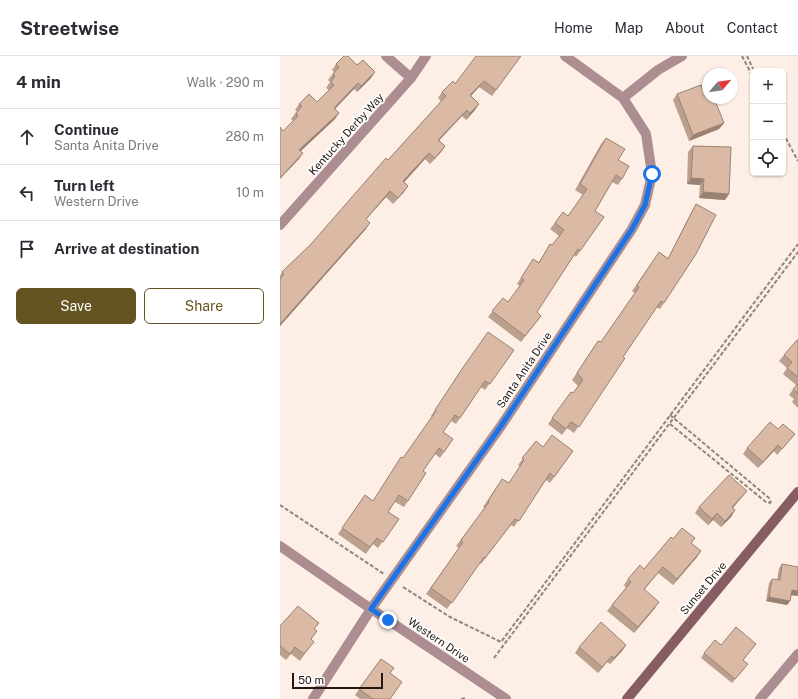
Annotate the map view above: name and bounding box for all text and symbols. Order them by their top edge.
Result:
text: Streetwise [20,17,119,39]
text: Home [554,20,593,36]
text: Map [615,20,643,36]
text: About [665,20,705,36]
text: Contact [727,20,778,36]
north arrow [702,68,738,104]
map controls [750,68,786,176]
button: + [750,68,786,104]
text: 4 min [16,72,61,92]
text: Walk · 290 m [186,75,264,90]
street label: Kentucky Derby Way [306,91,386,177]
button: − [750,104,786,140]
text: Continue [54,121,119,138]
icon: ahead [16,126,38,148]
text: 280 m [226,129,264,144]
text: Santa Anita Drive [54,138,159,153]
button: locate [750,140,786,176]
route start [643,165,661,183]
text: Turn left [54,177,115,194]
icon: left [16,182,38,204]
text: 10 m [236,185,264,200]
text: Western Drive [54,194,139,209]
icon: arrive [16,238,38,260]
text: Arrive at destination [54,240,199,257]
button: Save [16,288,136,324]
button: Share [144,288,264,324]
street label: Santa Anita Drive [494,330,554,410]
street label: Sunset Drive [678,559,728,617]
route end [379,611,397,629]
street label: Western Drive [406,615,472,665]
scale bar [292,671,383,690]
text: 50 m [298,674,324,686]

